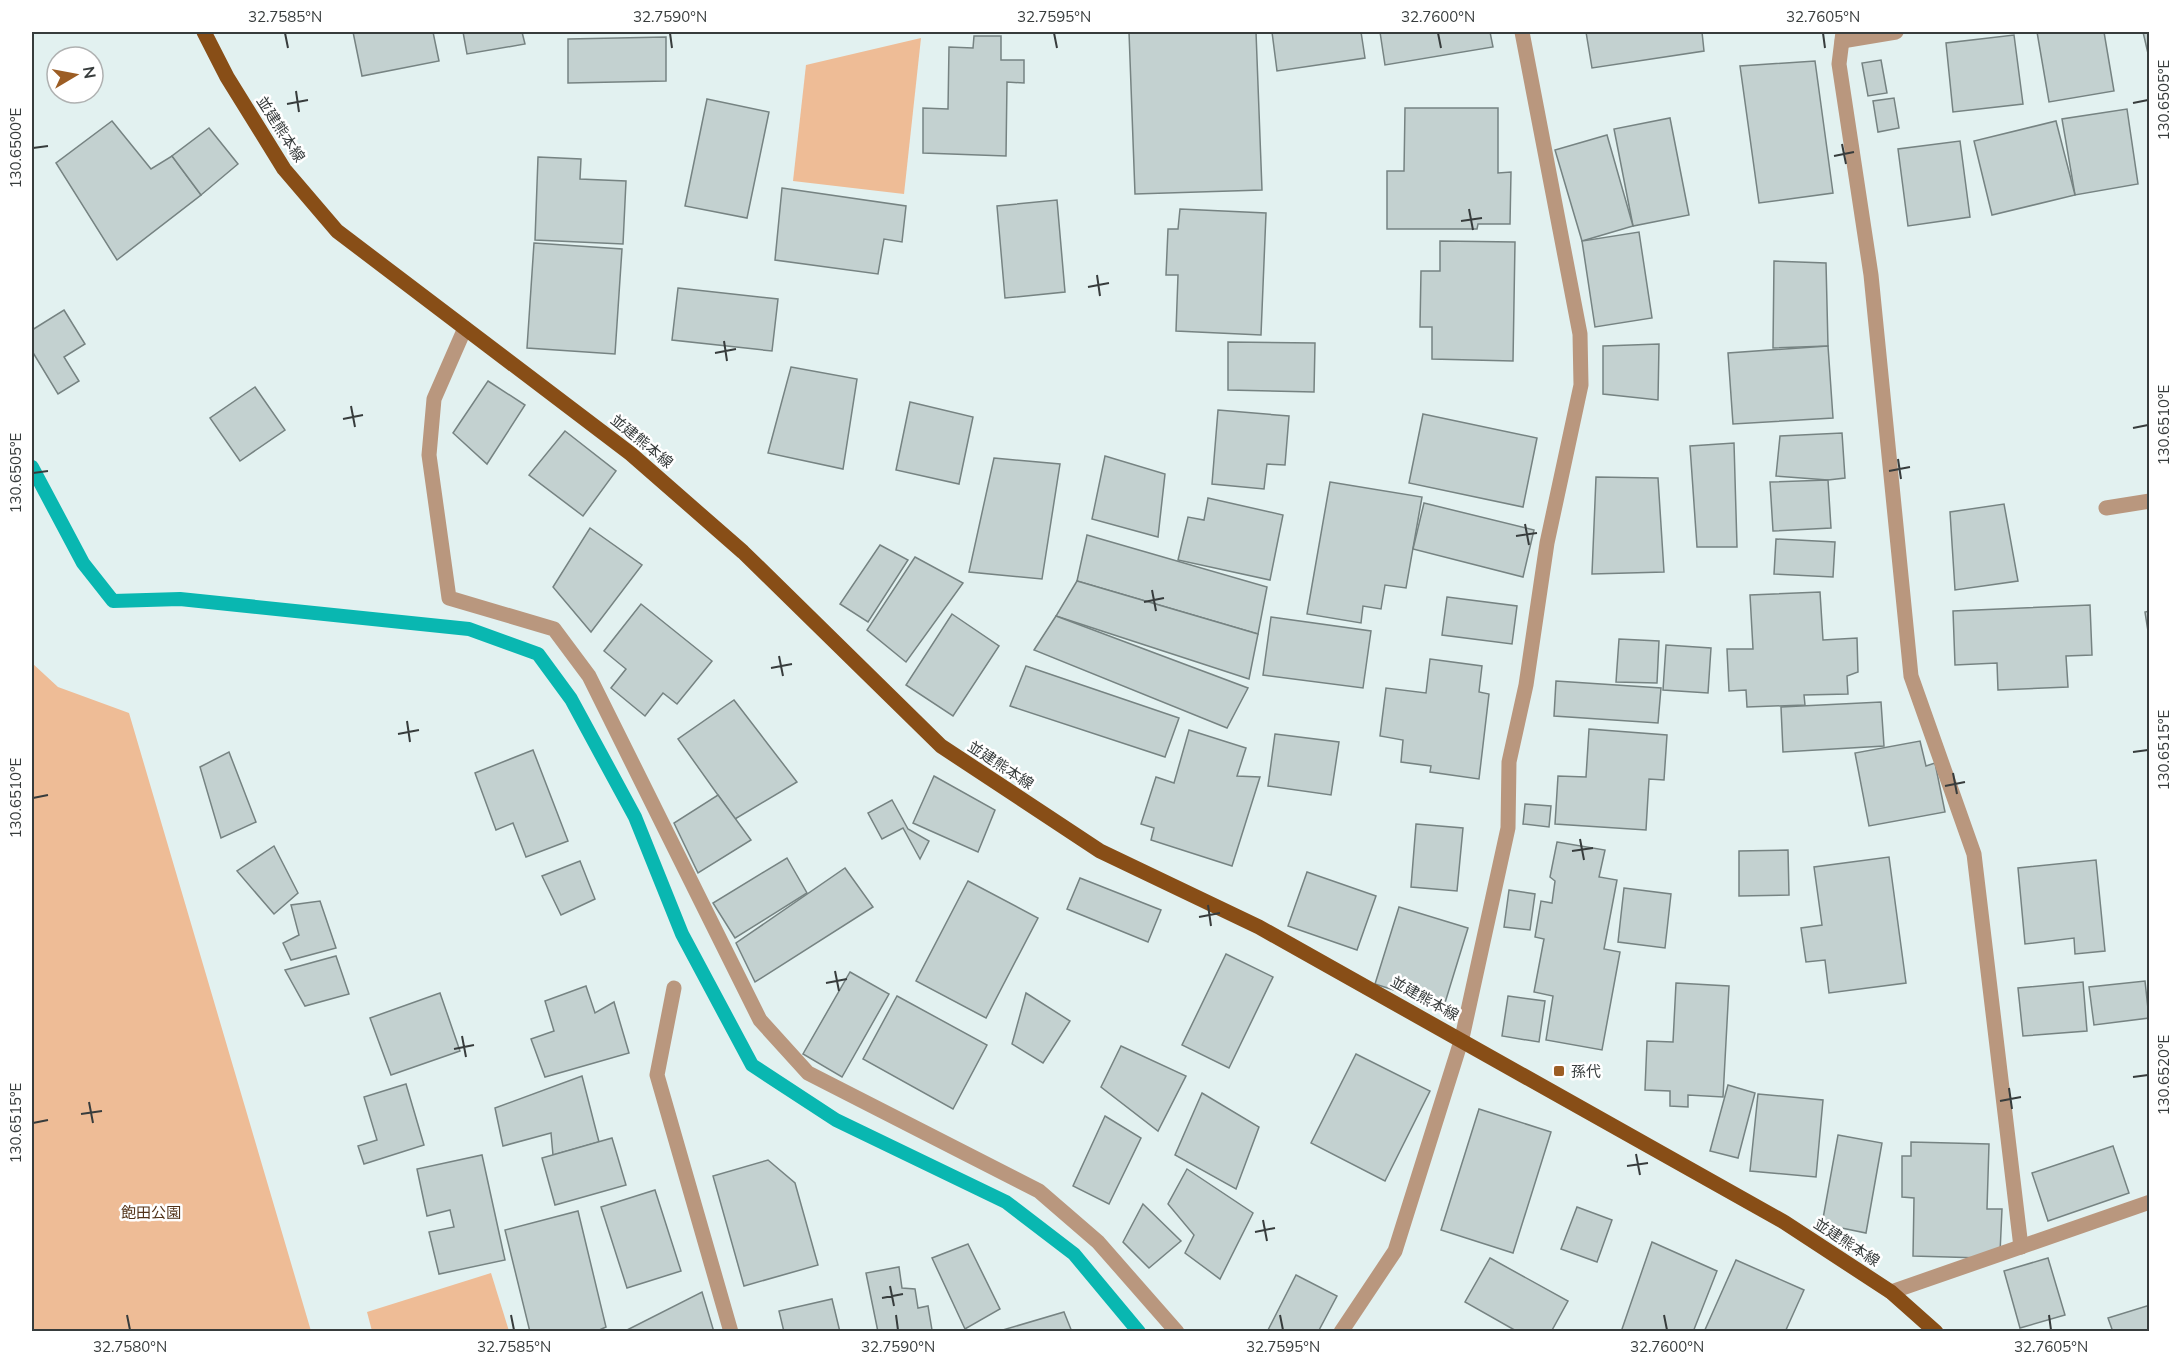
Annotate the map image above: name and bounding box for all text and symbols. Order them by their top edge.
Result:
text: 32.7585°N [248,7,322,26]
text: 32.7590°N [633,7,707,26]
text: 32.7595°N [1017,7,1091,26]
text: 32.7600°N [1401,7,1475,26]
text: 32.7605°N [1786,7,1860,26]
north arrow [45,45,105,105]
text: 130.6505°E [2154,59,2173,140]
text: N [79,65,101,80]
street label: 並建熊本線 [253,92,309,166]
text: 130.6500°E [6,107,25,188]
text: 130.6510°E [2154,384,2173,465]
street label: 並建熊本線 [607,410,677,472]
text: 130.6505°E [6,432,25,513]
text: 130.6515°E [2154,709,2173,790]
street label: 並建熊本線 [964,737,1038,793]
text: 130.6510°E [6,757,25,838]
street label: 並建熊本線 [1388,972,1462,1024]
text: 130.6520°E [2154,1034,2173,1115]
place label: 孫代 [1571,1062,1601,1081]
marker: 孫代 [1552,1064,1566,1078]
text: 130.6515°E [6,1082,25,1163]
park label: 飽田公園 [121,1203,181,1222]
street label: 並建熊本線 [1810,1214,1884,1270]
text: 32.7580°N [93,1337,167,1356]
text: 32.7585°N [477,1337,551,1356]
text: 32.7590°N [861,1337,935,1356]
text: 32.7595°N [1246,1337,1320,1356]
text: 32.7600°N [1630,1337,1704,1356]
text: 32.7605°N [2014,1337,2088,1356]

